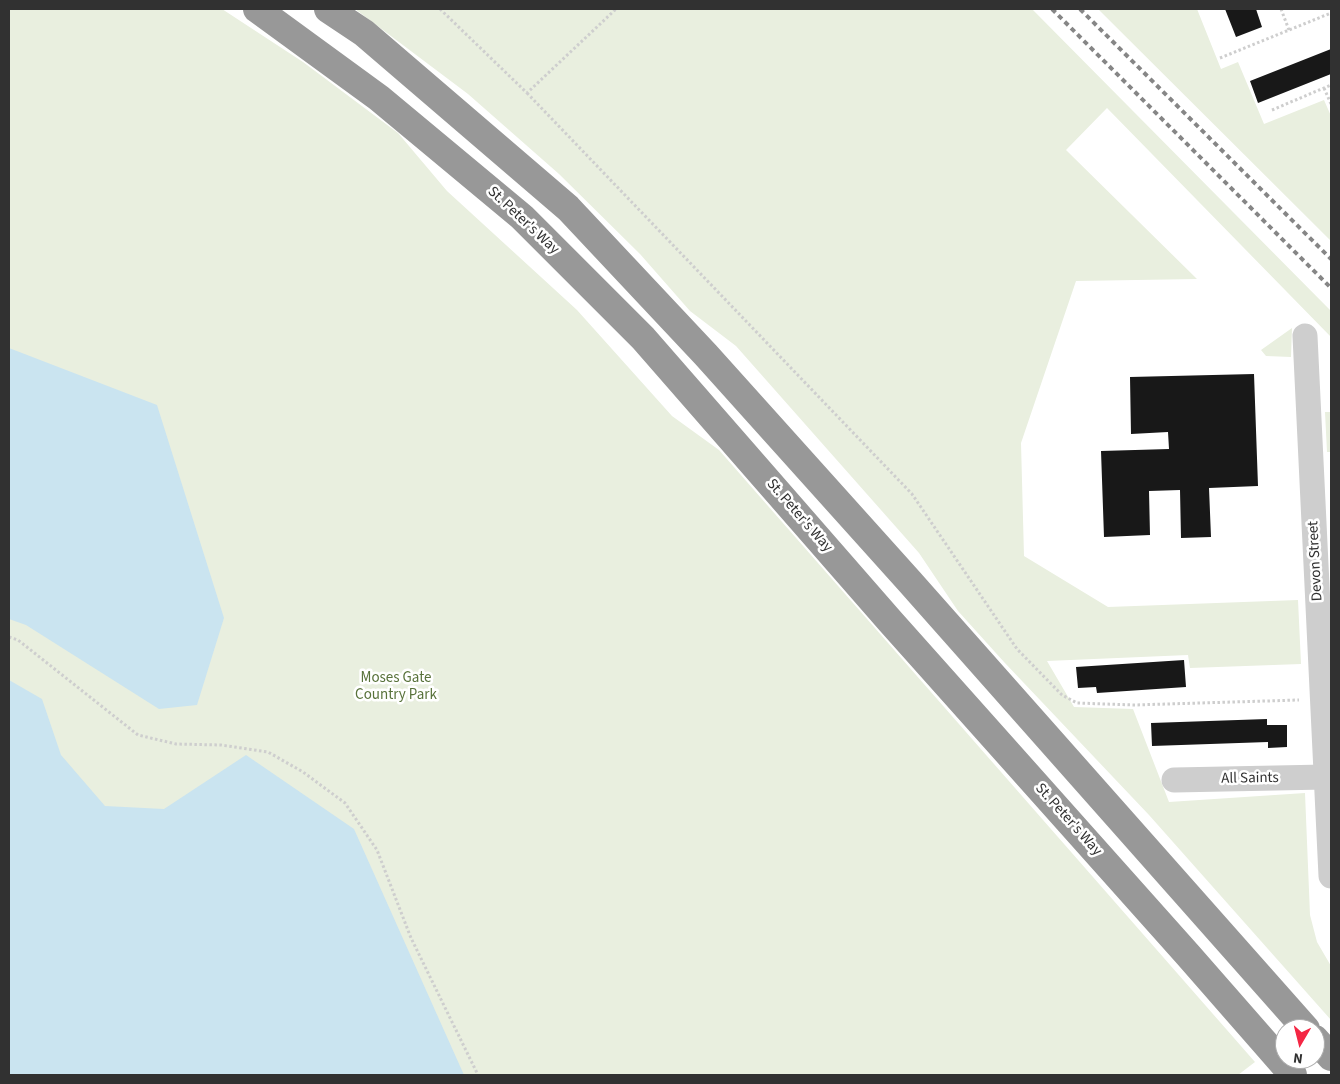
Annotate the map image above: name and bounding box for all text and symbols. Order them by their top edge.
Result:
street label: St. Peter's Way [483,183,563,259]
street label: St. Peter's Way [762,476,836,556]
street label: Devon Street [1305,520,1327,602]
park label: Moses Gate Country Park [355,670,437,705]
street label: All Saints [1221,769,1279,789]
street label: St. Peter's Way [1031,780,1105,860]
north arrow [1275,1019,1325,1069]
text: N [1292,1047,1304,1068]

